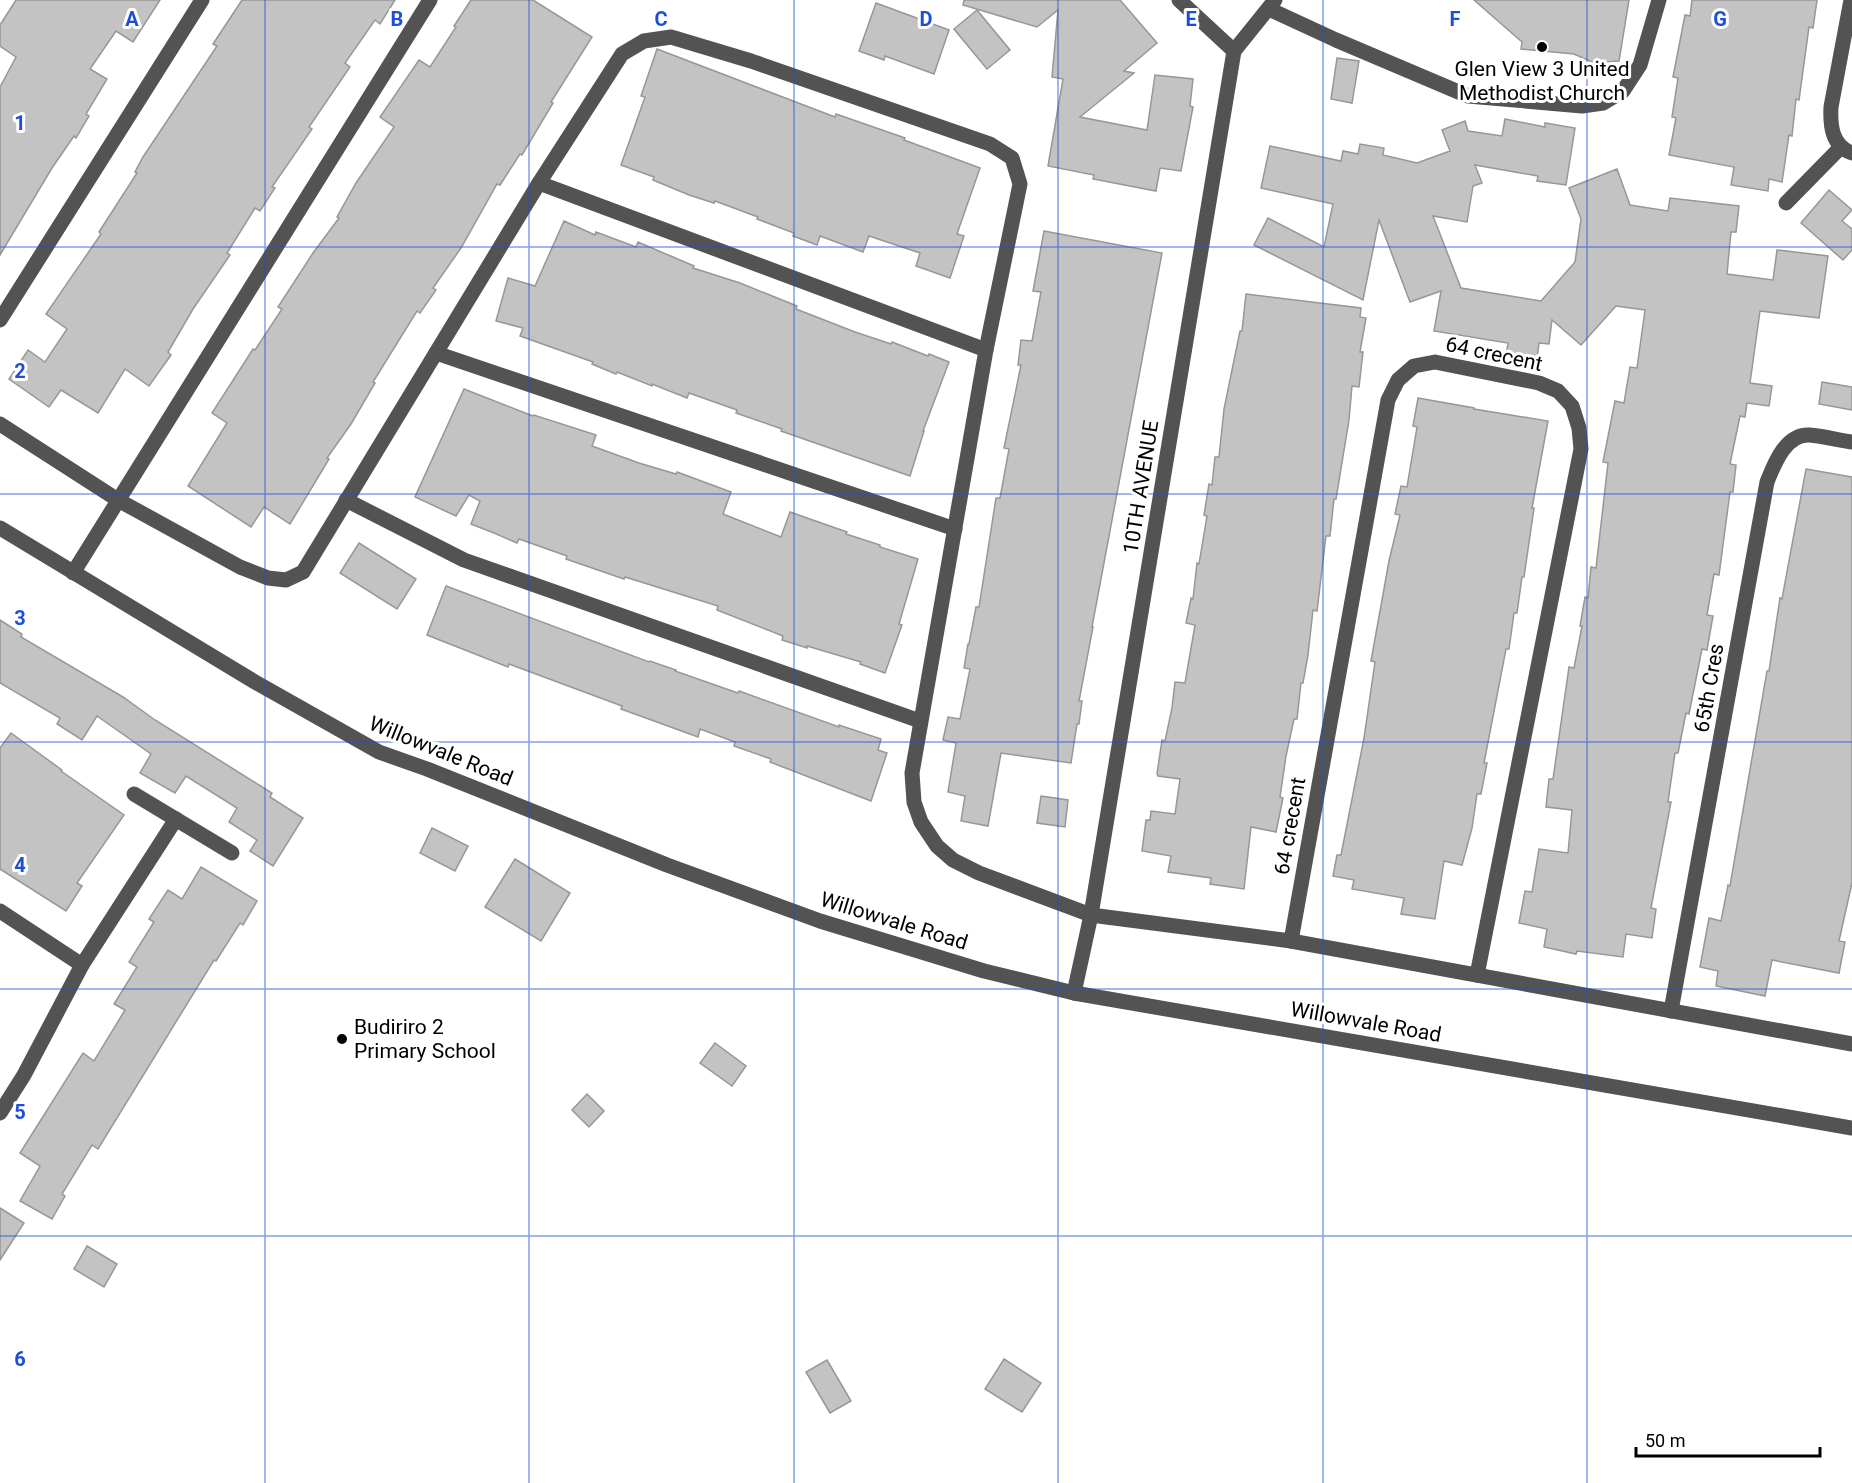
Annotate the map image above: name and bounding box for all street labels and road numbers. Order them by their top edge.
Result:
street label: 64 crecent [1443,332,1545,376]
street label: 10TH AVENUE [1119,418,1163,556]
street label: 65th Cres [1689,642,1729,734]
street label: Willowvale Road [366,711,516,791]
street label: 64 crecent [1270,775,1310,877]
street label: Willowvale Road [817,887,971,955]
street label: Willowvale Road [1289,997,1443,1047]

